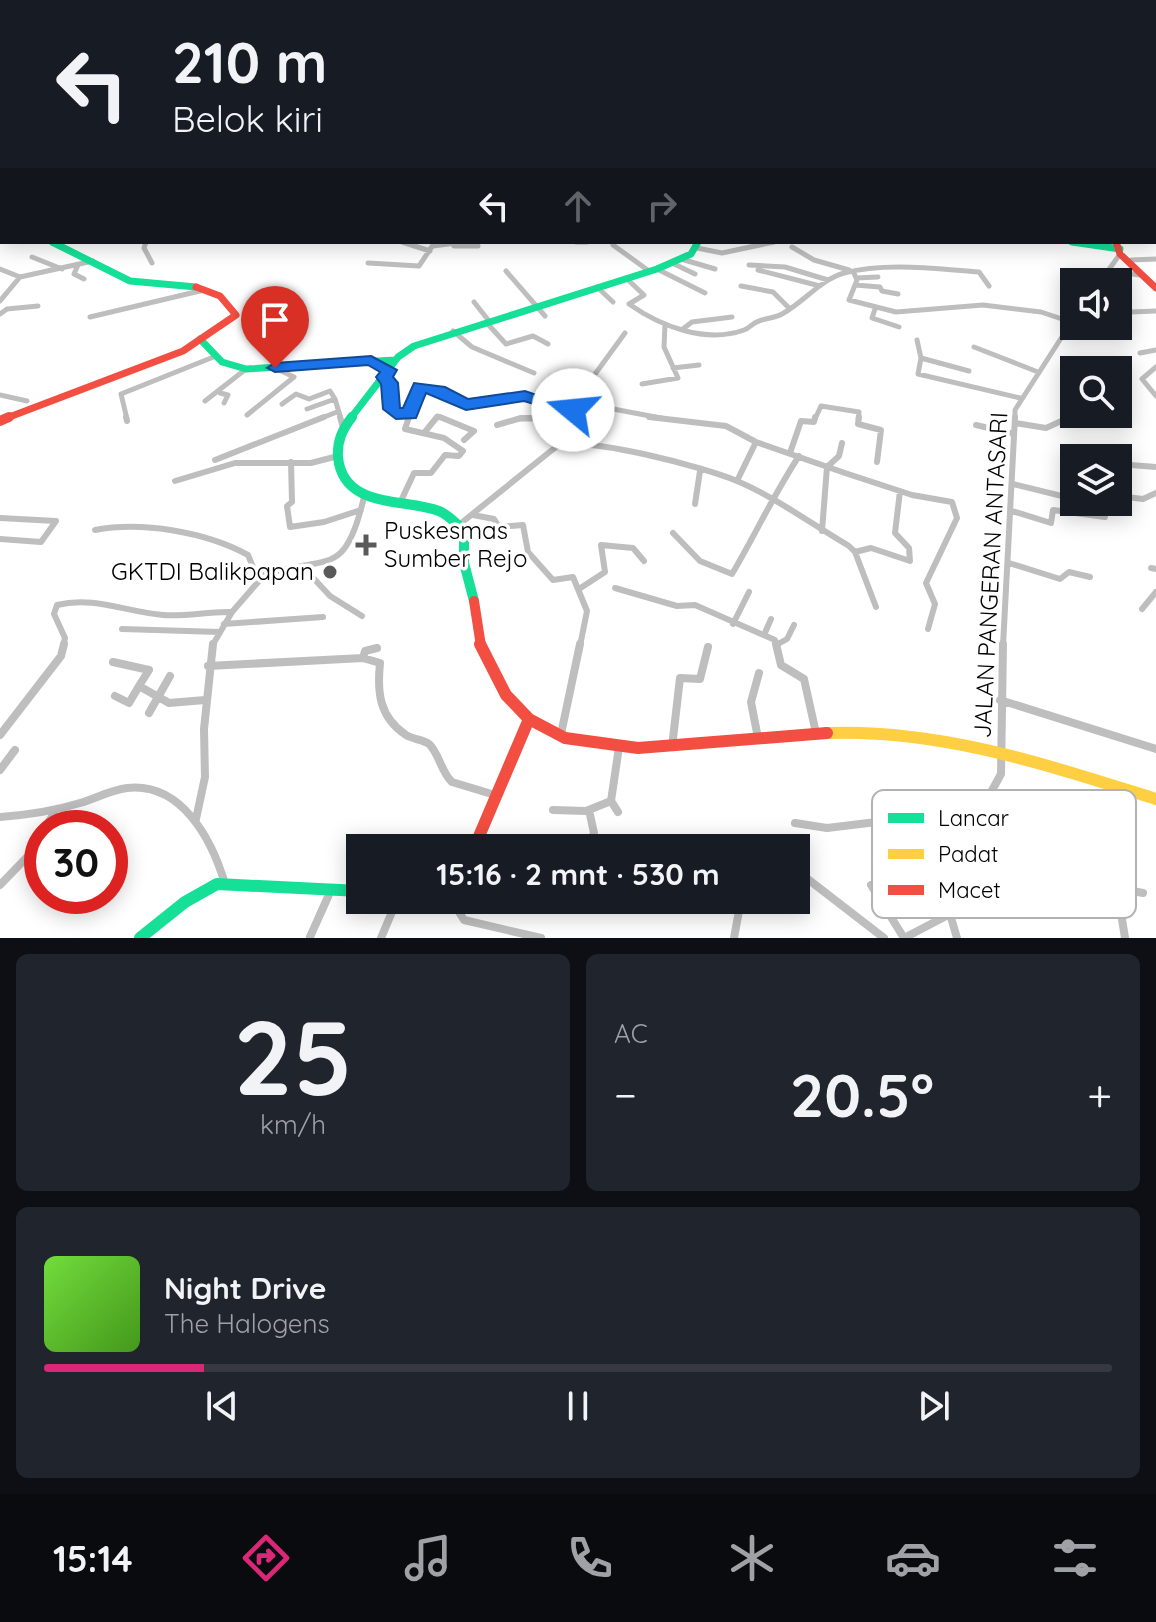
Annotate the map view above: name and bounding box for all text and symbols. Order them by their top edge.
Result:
text: 210 m [172,27,327,97]
icon: left [40,32,144,136]
text: Belok kiri [172,96,323,141]
icon: left [472,184,516,228]
icon: ahead [556,184,600,228]
icon: right [640,184,684,228]
map controls [1060,268,1132,516]
button: sound [1060,268,1132,340]
pin [241,286,309,368]
icon: arrive [253,298,297,342]
button: search [1060,356,1132,428]
position arrow [531,368,615,452]
street label: JALAN PANGERAN ANTASARI [966,411,1014,739]
button: layers [1060,444,1132,516]
place label: Puskesmas Sumber Rejo [384,515,527,573]
marker: Puskesmas Sumber Rejo [355,534,377,556]
place label: GKTDI Balikpapan [111,556,314,586]
marker: GKTDI Balikpapan [321,563,339,581]
legend [872,790,1136,918]
text: Lancar [938,804,1009,832]
speed limit sign: 30 [24,810,128,914]
text: Padat [938,840,998,868]
text: 15:16 · 2 mnt · 530 m [436,855,720,893]
text: Macet [938,876,1001,904]
text: 25 [233,991,353,1121]
text: AC [614,1017,648,1050]
text: 20.5° [790,1057,934,1132]
text: − [614,1067,637,1122]
text: + [1087,1067,1112,1122]
text: km/h [260,1108,326,1141]
text: Night Drive [164,1269,326,1307]
text: The Halogens [164,1307,330,1340]
icon: previous [200,1384,244,1428]
icon: pause [556,1384,600,1428]
icon: next [912,1384,956,1428]
icon: directions [238,1530,294,1586]
icon: music [400,1530,456,1586]
icon: phone [562,1530,618,1586]
icon: climate [724,1530,780,1586]
icon: car [885,1530,941,1586]
icon: filters [1047,1530,1103,1586]
text: 15:14 [53,1536,133,1581]

